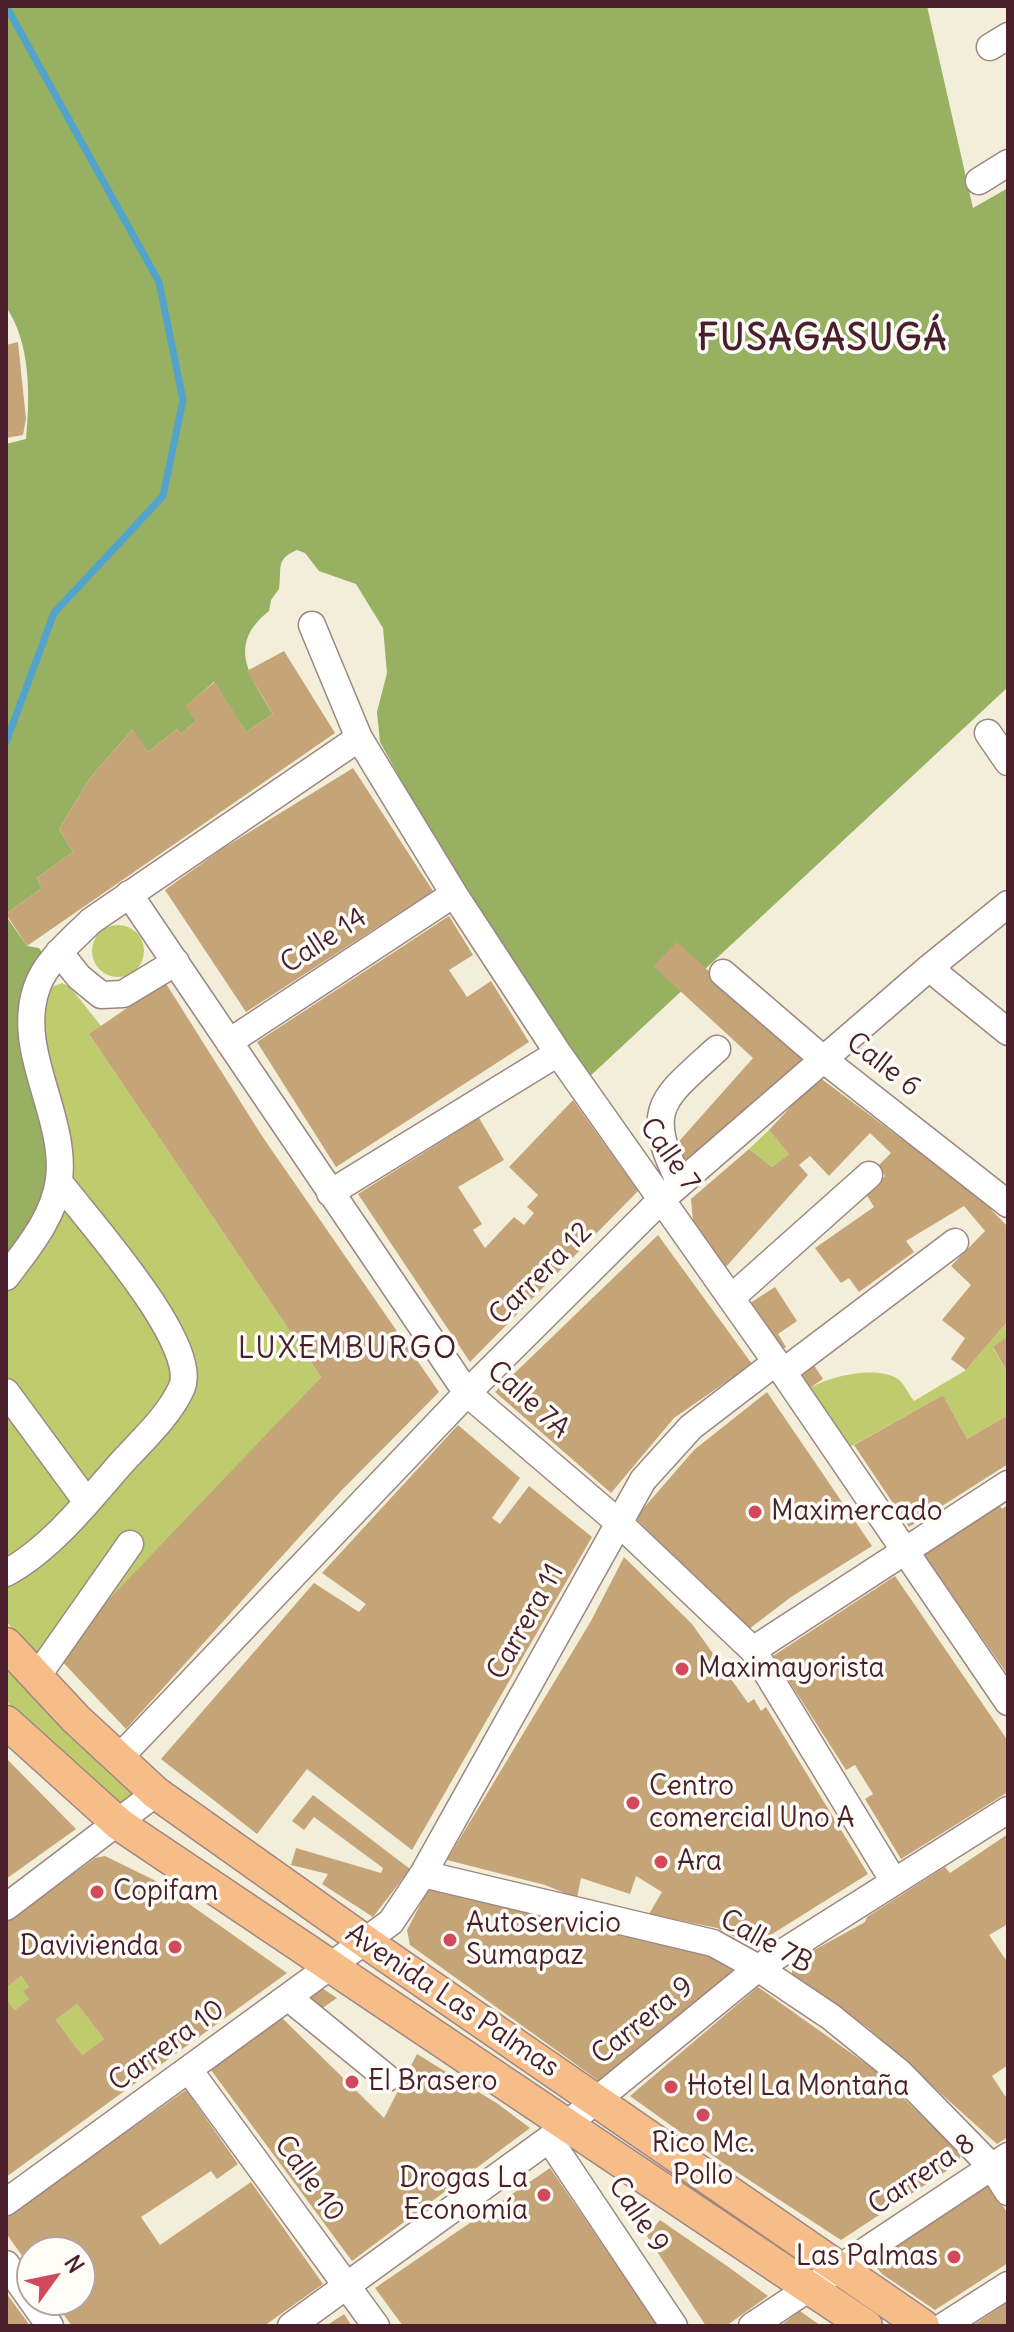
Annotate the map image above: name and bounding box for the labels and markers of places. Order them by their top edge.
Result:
place label: Maximercado [771,1495,942,1529]
marker: Maximercado [746,1503,764,1521]
place label: Maximayorista [698,1652,884,1686]
marker: Maximayorista [673,1660,691,1678]
place label: Centro comercial Uno A [649,1770,854,1836]
marker: Centro comercial Uno A [624,1794,642,1812]
place label: Ara [677,1845,722,1879]
marker: Ara [652,1853,670,1871]
place label: Copifam [113,1875,218,1909]
marker: Copifam [88,1883,106,1901]
place label: Autoservicio Sumapaz [466,1907,621,1973]
place label: Davivienda [20,1930,159,1964]
marker: Autoservicio Sumapaz [441,1931,459,1949]
marker: Davivienda [166,1938,184,1956]
place label: El Brasero [368,2065,498,2099]
place label: Hotel La Montaña [687,2070,909,2104]
marker: El Brasero [343,2073,361,2091]
marker: Hotel La Montaña [662,2078,680,2096]
marker: Rico Mc. Pollo [694,2106,712,2124]
place label: Rico Mc. Pollo [651,2127,755,2193]
place label: Drogas La Economía [399,2162,528,2228]
marker: Drogas La Economía [535,2186,553,2204]
place label: Las Palmas [796,2240,938,2274]
marker: Las Palmas [945,2248,963,2266]

